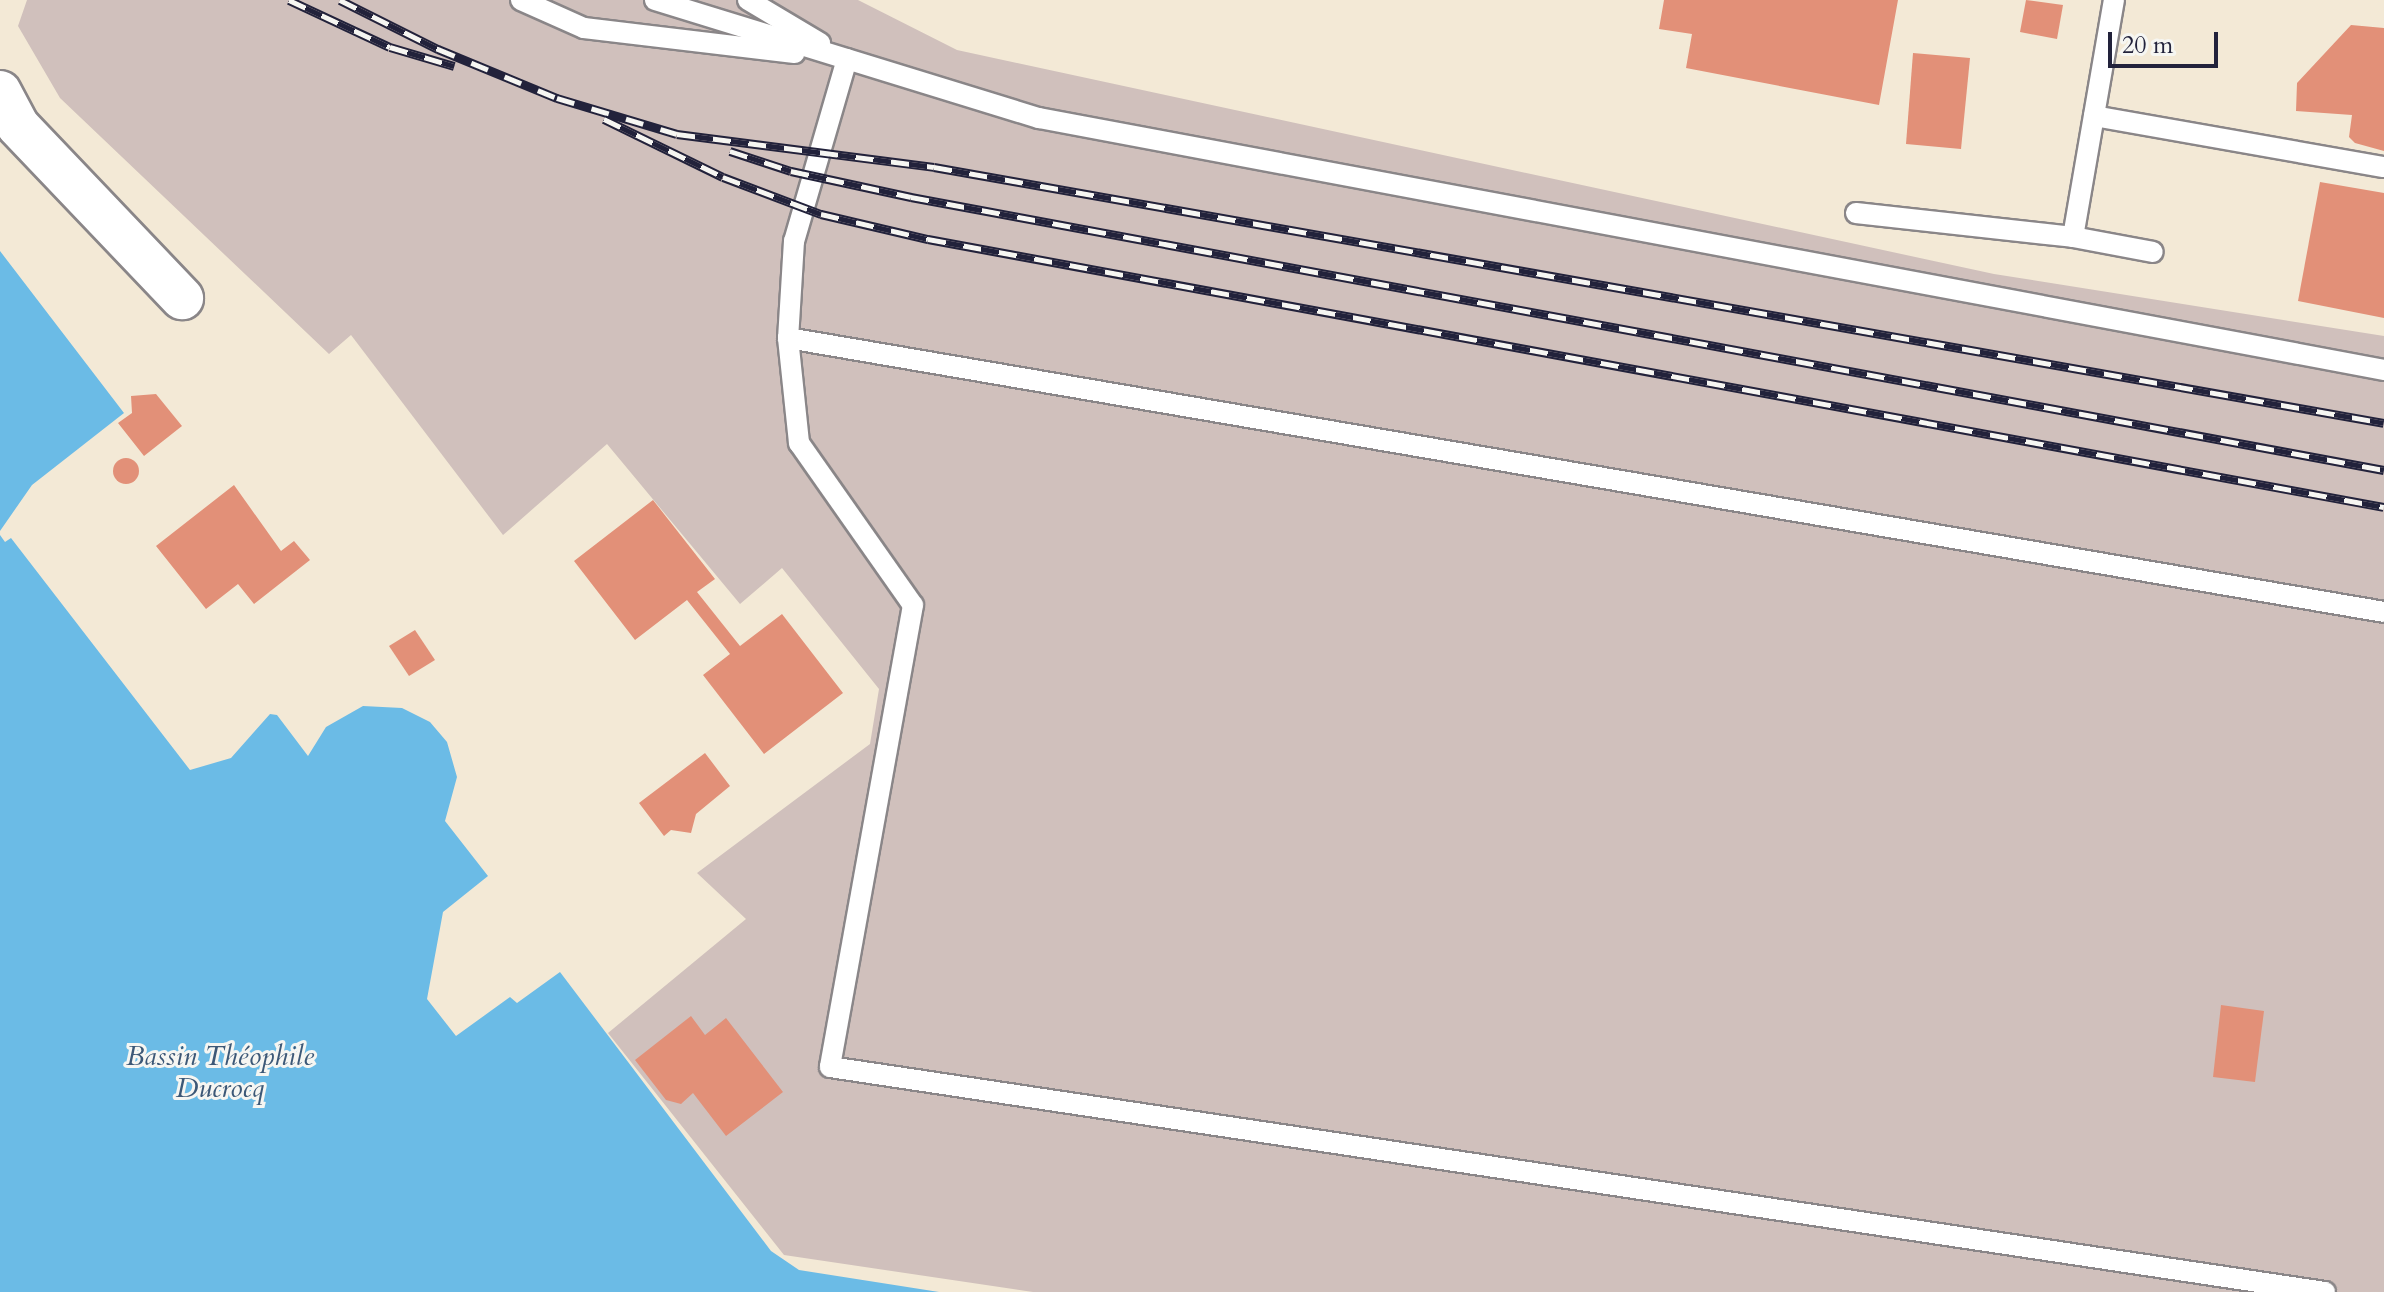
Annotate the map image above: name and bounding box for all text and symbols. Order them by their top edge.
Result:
scale bar [2112,16,2222,66]
text: 20 m [2122,29,2173,62]
water label: Bassin Théophile Ducrocq [126,1039,314,1105]

